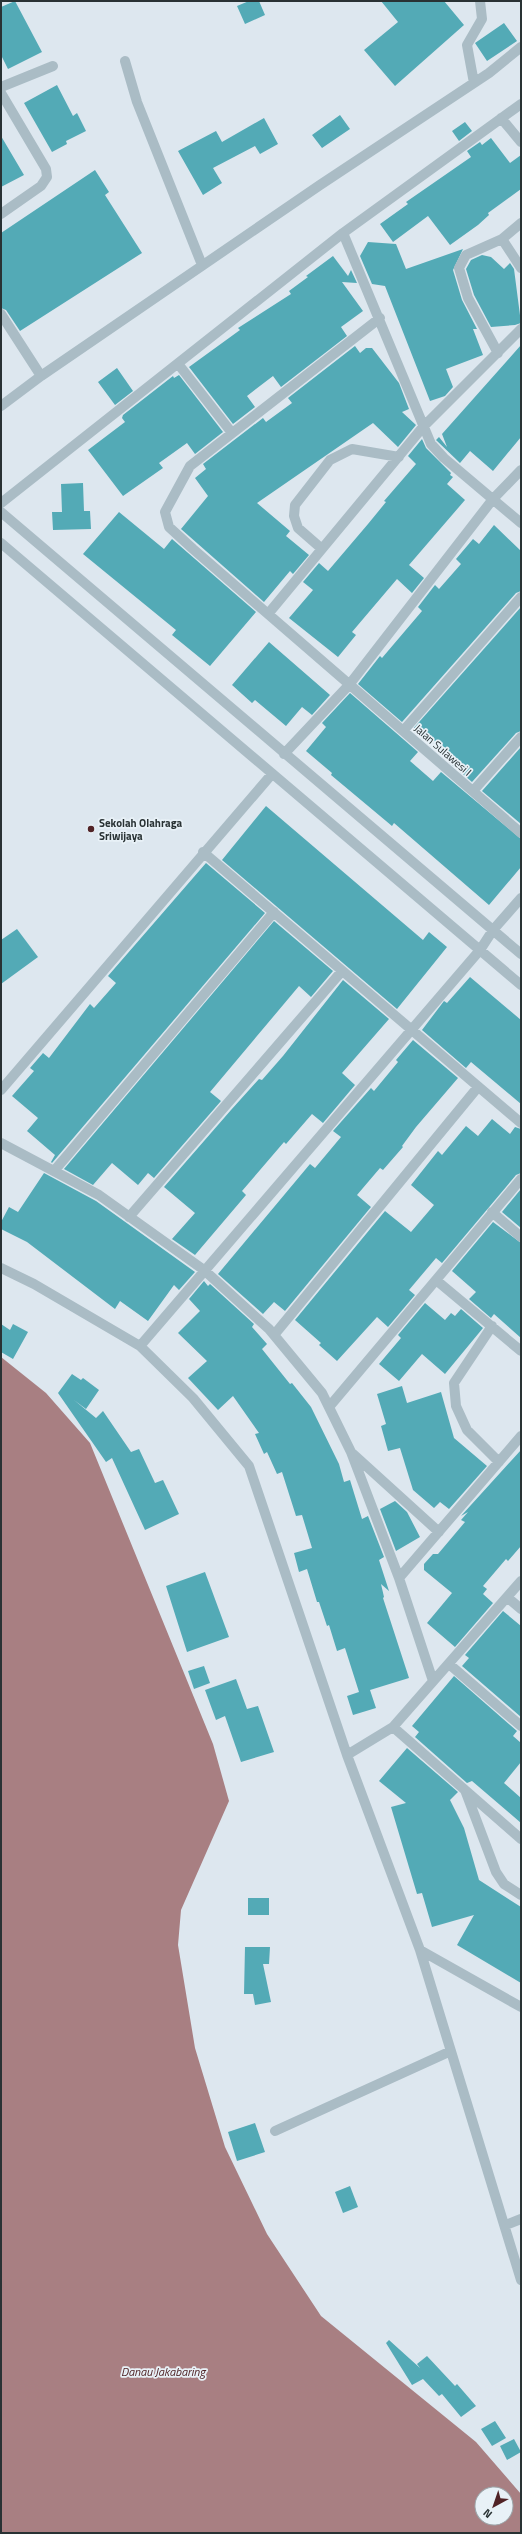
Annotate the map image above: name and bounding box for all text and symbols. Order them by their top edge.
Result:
street label: Jalan Sulawesi I [411,721,475,779]
place label: Sekolah Olahraga Sriwijaya [99,815,183,844]
marker: Sekolah Olahraga Sriwijaya [86,824,96,834]
water label: Danau Jakabaring [121,2362,206,2381]
north arrow [474,2486,514,2526]
text: N [480,2505,496,2522]

